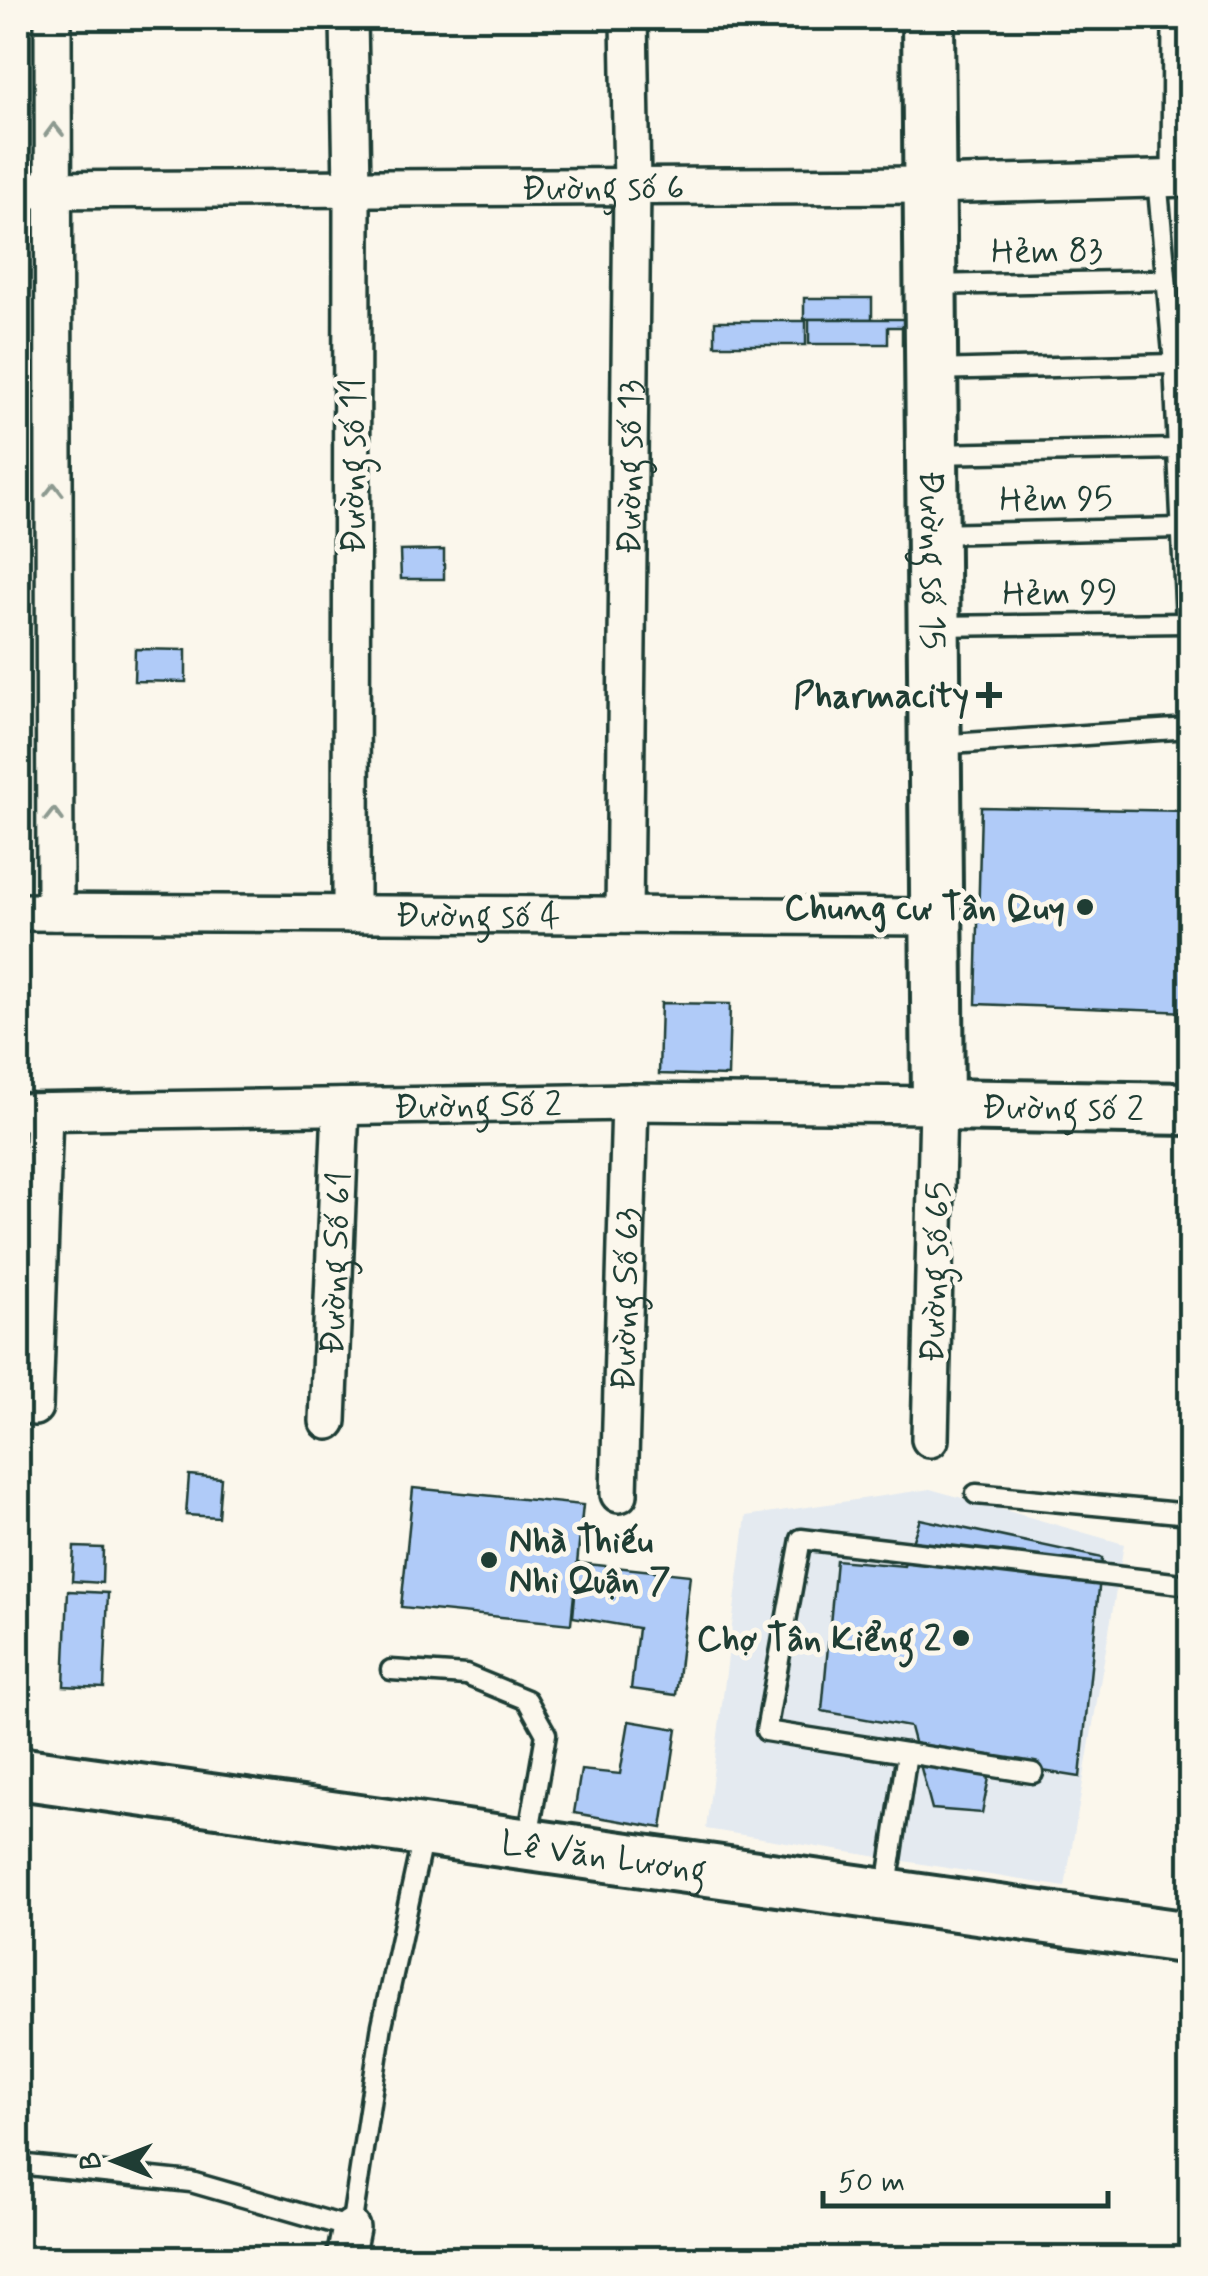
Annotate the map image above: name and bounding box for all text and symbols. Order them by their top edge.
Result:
one-way arrow [43,121,65,136]
street label: Đường số 6 [522,165,684,216]
street label: Hẻm 83 [991,228,1103,276]
street label: Đường số 11 [331,378,381,554]
street label: Đường số 13 [607,379,658,555]
street label: Đường số 15 [904,470,955,650]
street label: Hẻm 95 [999,476,1113,524]
one-way arrow [43,481,65,496]
street label: Hẻm 99 [1002,570,1118,618]
place label: Pharmacity [793,674,969,720]
marker: Pharmacity [978,684,1000,706]
one-way arrow [43,806,65,822]
place label: Chung cư Tân Quy [784,886,1065,933]
street label: Đường số 4 [395,893,561,944]
marker: Chung cư Tân Quy [1074,896,1096,918]
street label: Đường Số 2 [394,1082,562,1134]
street label: Đường số 2 [982,1085,1144,1136]
street label: Đường Số 61 [310,1171,364,1356]
street label: Đường số 65 [910,1181,966,1364]
street label: Đường Số 63 [601,1207,654,1391]
place label: Nhà Thiếu Nhi Quận 7 [509,1519,670,1605]
marker: Nhà Thiếu Nhi Quận 7 [478,1549,500,1571]
place label: Chợ Tân Kiểng 2 [697,1617,942,1668]
marker: Chợ Tân Kiểng 2 [950,1627,972,1649]
street label: Lê Văn Lương [498,1820,710,1899]
north arrow [65,2111,165,2211]
scale bar [823,2146,1108,2208]
text: B [74,2152,111,2170]
text: 50 m [838,2163,905,2202]

